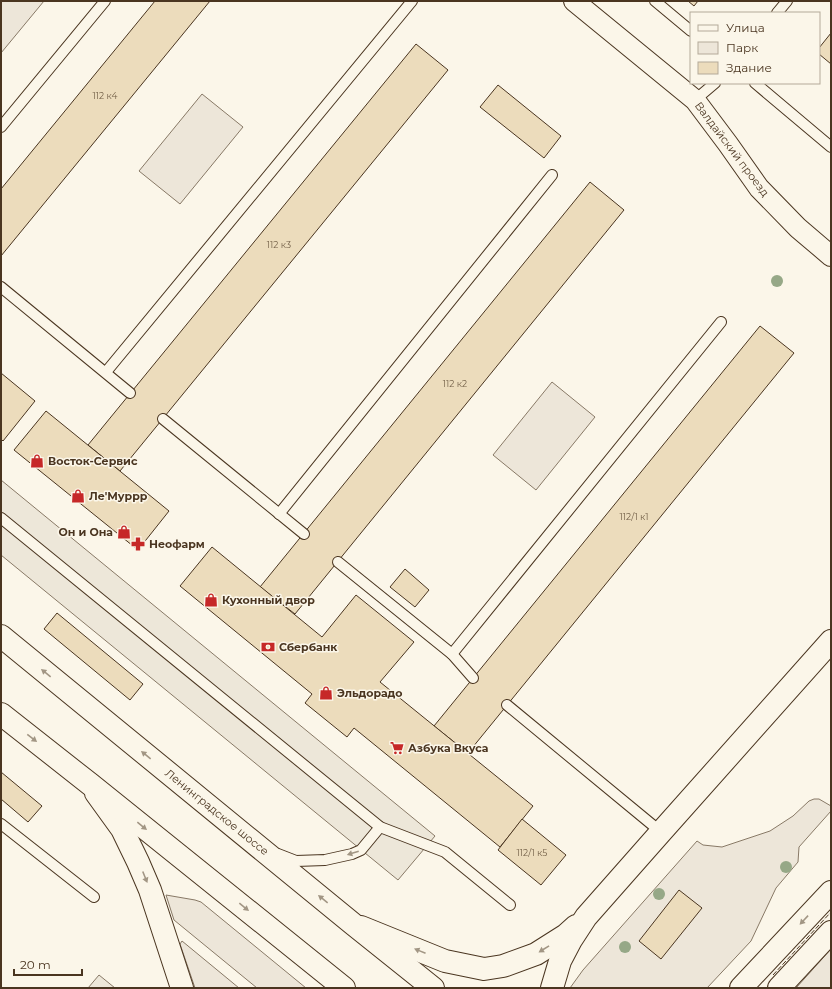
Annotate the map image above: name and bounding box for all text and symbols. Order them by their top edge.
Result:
legend [690,12,820,84]
text: Улица [726,20,765,35]
text: Парк [726,40,758,55]
text: Здание [726,60,772,75]
house number: 112 к4 [93,90,117,101]
street label: Валдайский проезд [692,99,772,199]
house number: 112 к3 [267,239,291,250]
house number: 112 к2 [443,378,467,389]
shop icon: Восток-Сервис [29,453,45,469]
place label: Восток-Сервис [48,454,138,468]
shop icon: Ле'Муррр [70,488,86,504]
place label: Ле'Муррр [89,489,148,503]
house number: 112/1 к1 [619,511,649,522]
shop icon: Он и Она [116,524,132,540]
place label: Он и Она [59,525,113,539]
pharmacy icon: Неофарм [130,536,146,552]
place label: Неофарм [149,537,205,551]
shop icon: Кухонный двор [203,592,219,608]
place label: Кухонный двор [222,593,315,607]
bank icon: Сбербанк [260,639,276,655]
place label: Сбербанк [279,640,338,654]
one-way arrow [40,668,51,677]
shop icon: Эльдорадо [318,685,334,701]
place label: Эльдорадо [337,686,403,700]
one-way arrow [26,734,37,742]
supermarket icon: Азбука Вкуса [389,740,405,756]
place label: Азбука Вкуса [408,741,488,755]
one-way arrow [141,750,152,759]
street label: Ленинградское шоссе [162,766,272,858]
one-way arrow [137,821,148,830]
house number: 112/1 к5 [517,847,547,858]
one-way arrow [346,850,358,856]
one-way arrow [142,872,148,884]
one-way arrow [317,895,328,904]
one-way arrow [238,903,249,912]
one-way arrow [800,915,809,925]
one-way arrow [539,945,549,953]
one-way arrow [415,948,426,954]
scale bar [14,951,82,977]
text: 20 m [20,957,51,972]

